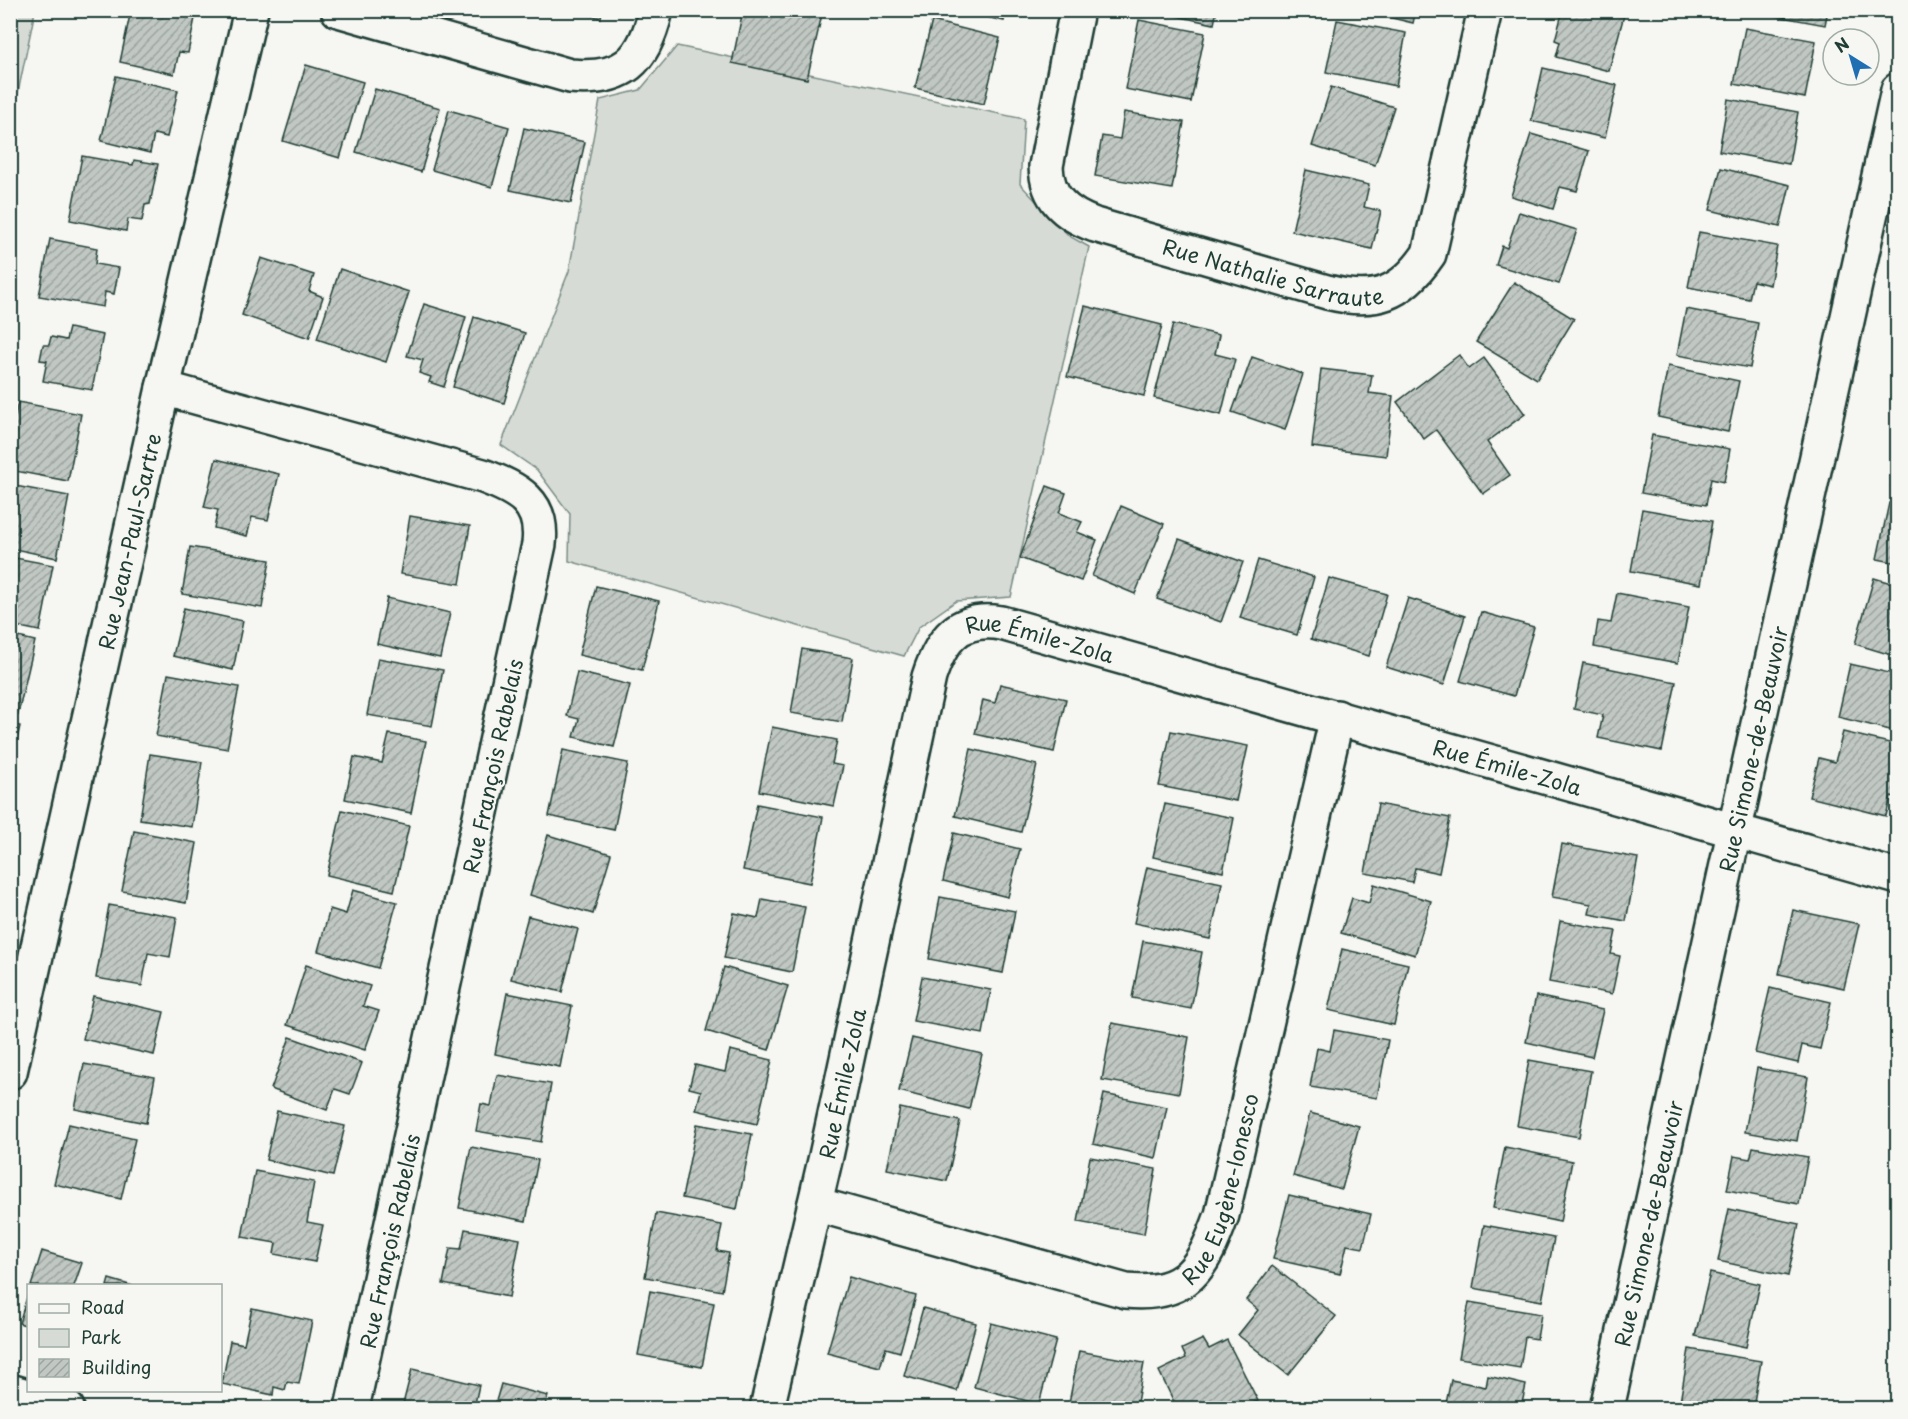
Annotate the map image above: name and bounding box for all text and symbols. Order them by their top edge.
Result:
north arrow [1821,27,1881,87]
text: N [1829,31,1854,58]
street label: Rue Nathalie Sarraute [1159,229,1386,313]
street label: Rue Jean-Paul-Sartre [89,430,168,652]
street label: Rue Émile-Zola [961,606,1118,670]
street label: Rue Simone-de-Beauvoir [1710,622,1795,875]
street label: Rue François Rabelais [454,656,530,876]
street label: Rue Émile-Zola [1429,730,1586,803]
street label: Rue Émile-Zola [810,1005,873,1162]
street label: Rue Eugène-Ionesco [1174,1090,1266,1292]
street label: Rue Simone-de-Beauvoir [1605,1097,1691,1349]
street label: Rue François Rabelais [351,1131,427,1351]
legend [27,1284,222,1392]
text: Road [81,1293,125,1320]
text: Park [81,1323,121,1350]
text: Building [81,1353,151,1380]

